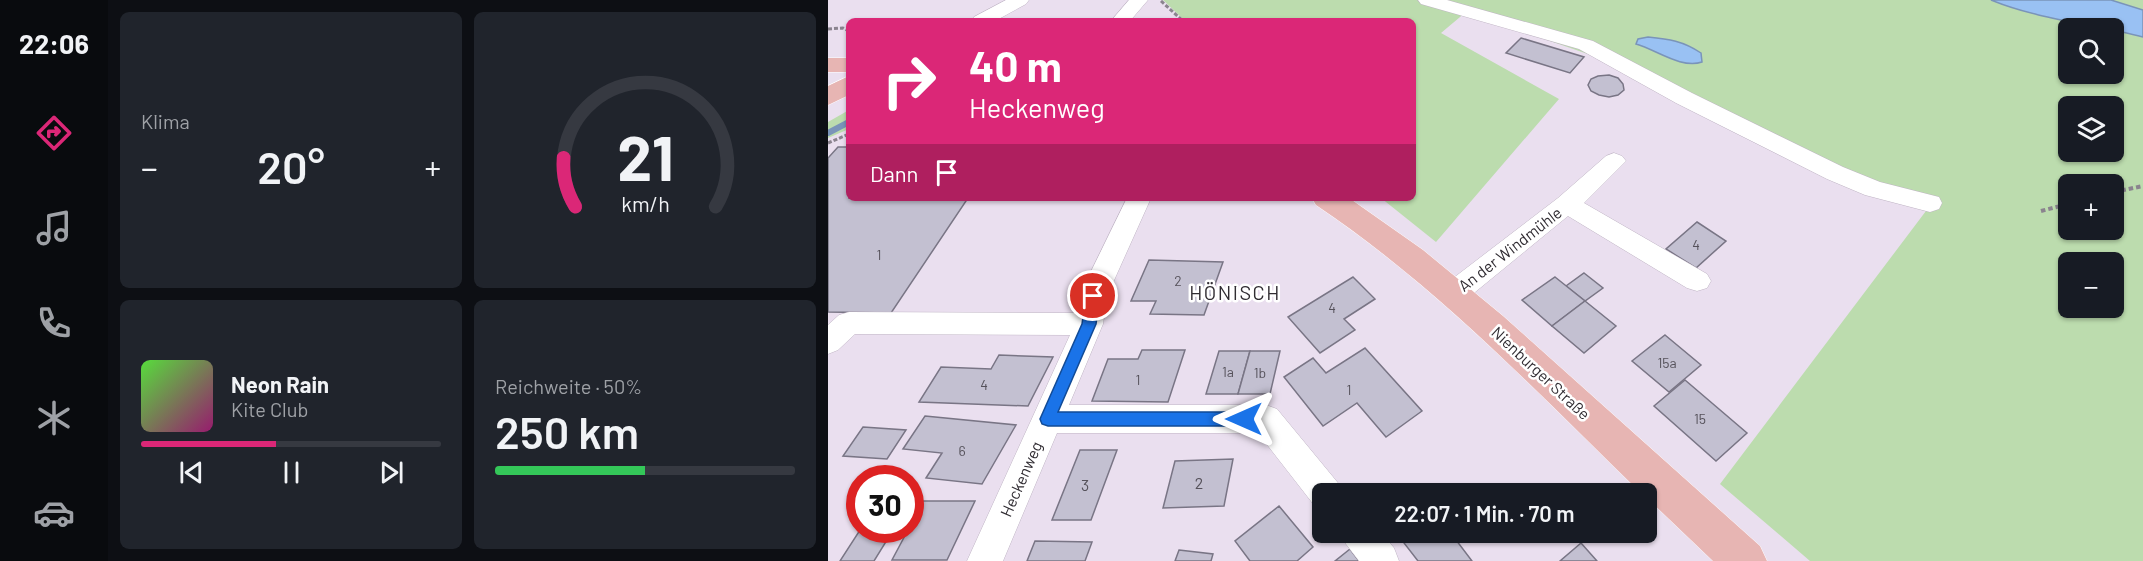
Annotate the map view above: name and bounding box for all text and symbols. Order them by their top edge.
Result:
map controls [2058,18,2124,318]
button: search [2058,18,2124,84]
text: 22:06 [19,27,89,59]
text: 40 m [969,40,1062,90]
icon: right [870,42,948,120]
text: Heckenweg [969,91,1105,123]
button: layers [2058,96,2124,162]
text: Klima [141,109,190,133]
icon: directions [33,112,75,154]
text: 21 [617,119,673,193]
text: 20° [257,139,325,193]
text: − [141,147,158,187]
text: + [425,147,441,187]
icon: arrive [930,156,963,189]
text: Dann [870,160,918,186]
button: + [2058,174,2124,240]
text: km/h [621,191,669,216]
street label: An der Windmühle [1454,202,1565,295]
icon: music [33,207,75,249]
house number: 4 [1692,236,1700,253]
house number: 1 [877,246,881,263]
button: − [2058,252,2124,318]
pin [1067,270,1118,321]
house number: 2 [1174,272,1182,289]
icon: arrive [1076,279,1109,312]
district label: HÖNISCH [1189,280,1281,304]
house number: 4 [1328,299,1336,316]
icon: phone [33,302,75,344]
street label: Nienburger Straße [1488,322,1595,423]
house number: 15a [1657,354,1677,371]
house number: 1a [1222,363,1234,380]
house number: 1b [1254,364,1266,381]
text: Neon Rain [231,371,329,397]
house number: 1 [1136,371,1140,388]
text: Reichweite · 50% [495,374,642,398]
house number: 4 [980,376,988,393]
house number: 1 [1347,381,1351,398]
position arrow [1212,387,1276,451]
icon: climate [33,397,75,439]
text: Kite Club [231,397,308,421]
text: 250 km [495,404,639,458]
house number: 15 [1694,410,1706,427]
street label: Heckenweg [996,438,1046,519]
house number: 6 [958,442,966,459]
icon: previous [175,456,208,489]
icon: pause [275,456,308,489]
icon: next [375,456,408,489]
speed limit sign: 30 [846,465,924,543]
house number: 2 [1195,473,1203,492]
house number: 3 [1081,475,1089,494]
icon: car [33,492,75,534]
text: 22:07 · 1 Min. · 70 m [1395,500,1574,526]

